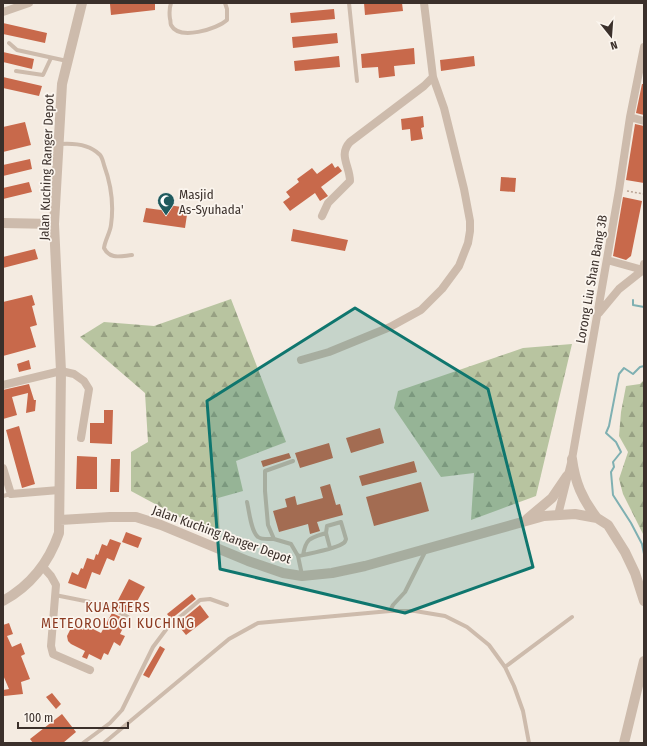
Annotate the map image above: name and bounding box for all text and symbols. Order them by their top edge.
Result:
north arrow [591,16,631,56]
text: N [609,38,619,52]
street label: Jalan Kuching Ranger Depot [36,93,57,241]
place label: Masjid As-Syuhada' [179,187,244,217]
mosque icon: Masjid As-Syuhada' [156,191,176,216]
street label: Lorong Liu Shan Bang 3B [573,214,610,345]
street label: Jalan Kuching Ranger Depot [150,502,294,567]
district label: KUARTERS METEOROLOGI KUCHING [41,599,195,632]
scale bar [18,704,128,730]
text: 100 m [24,711,53,725]

